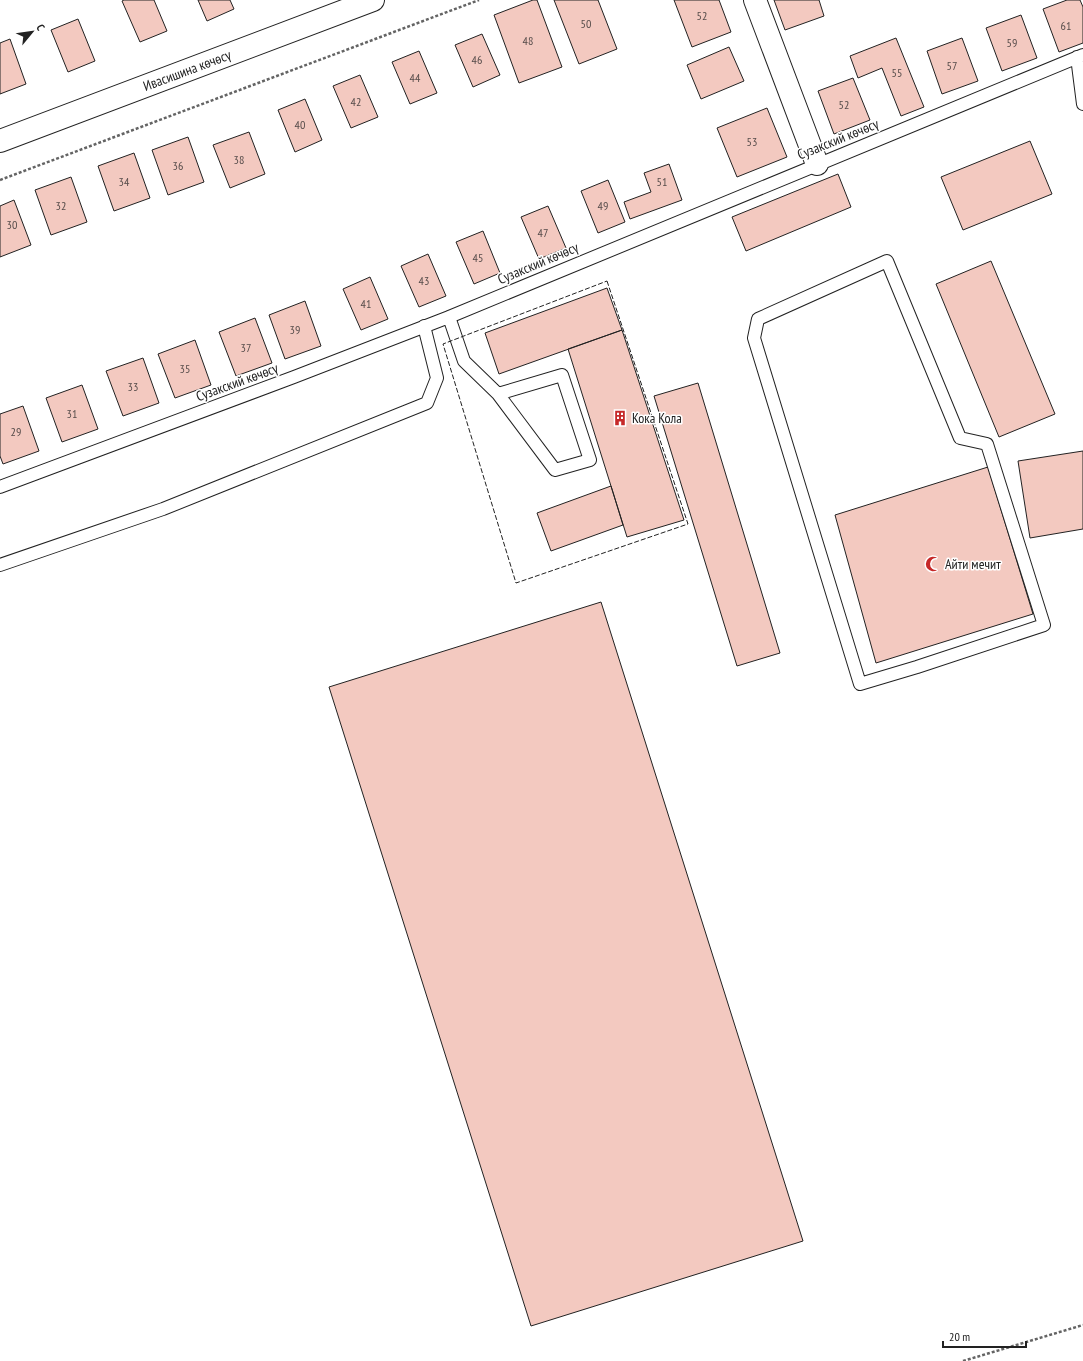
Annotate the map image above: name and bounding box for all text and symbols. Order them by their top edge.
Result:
house number: 52 [697,8,707,23]
north arrow [12,12,52,52]
house number: 50 [581,16,591,31]
house number: 61 [1061,18,1071,33]
text: С [33,22,48,33]
house number: 48 [523,33,533,48]
house number: 59 [1007,35,1017,50]
street label: Ивасишина көчөсү [141,45,234,95]
house number: 46 [472,52,482,67]
house number: 57 [947,58,957,73]
house number: 55 [892,65,902,80]
house number: 44 [410,70,421,85]
house number: 42 [351,94,361,109]
house number: 52 [839,97,849,112]
street label: Сузакский көчөсү [795,114,882,164]
house number: 40 [295,117,305,132]
house number: 53 [747,134,757,149]
house number: 38 [234,152,244,167]
house number: 36 [173,158,183,173]
house number: 34 [119,174,130,189]
house number: 51 [657,174,667,189]
house number: 32 [56,198,66,213]
house number: 49 [598,198,608,213]
house number: 30 [7,217,17,232]
house number: 47 [538,225,548,240]
street label: Сузакский көчөсү [495,238,582,288]
house number: 45 [473,250,483,265]
house number: 43 [419,273,429,288]
house number: 41 [361,296,371,311]
house number: 39 [290,322,300,337]
house number: 37 [241,340,251,355]
street label: Сузакский көчөсү [193,359,281,405]
house number: 35 [180,361,190,376]
house number: 33 [128,379,138,394]
house number: 31 [67,406,77,421]
building icon: Кока Кола [611,409,629,427]
place label: Кока Кола [632,409,682,427]
house number: 29 [11,424,21,439]
mosque icon: Айти мечит [924,555,942,573]
place label: Айти мечит [945,555,1001,573]
scale bar [943,1323,1026,1349]
text: 20 m [949,1329,970,1344]

